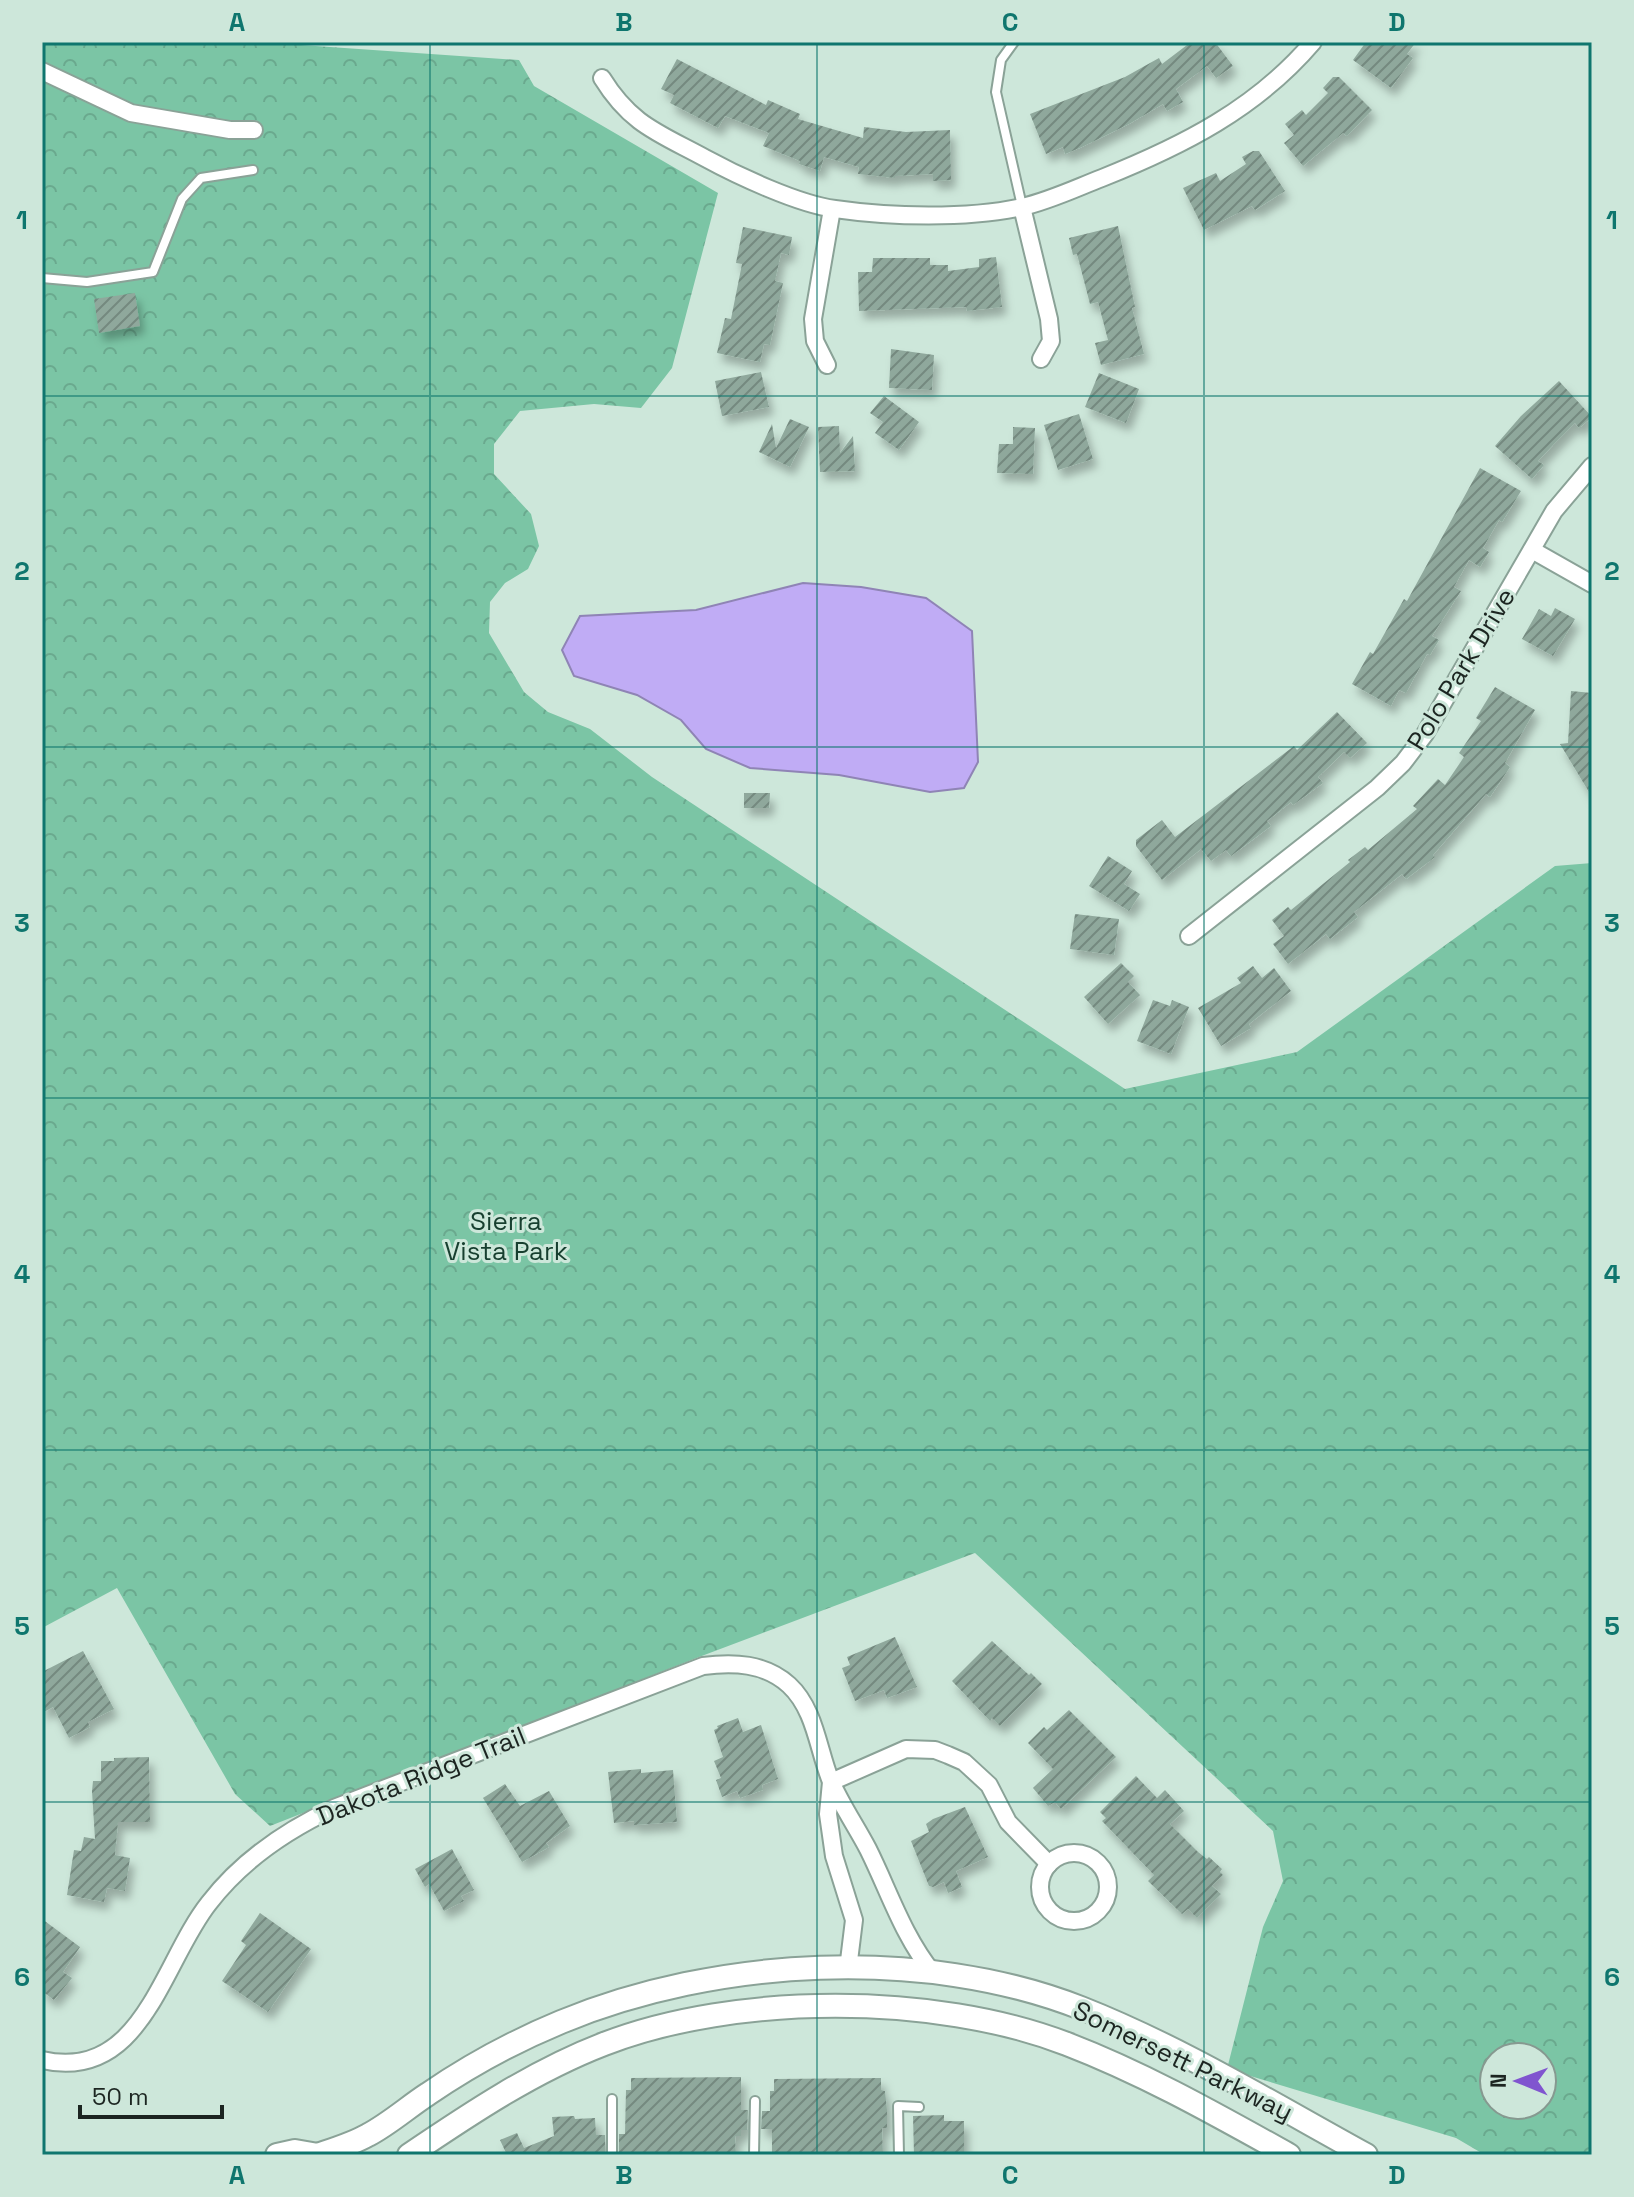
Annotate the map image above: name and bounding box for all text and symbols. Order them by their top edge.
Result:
text: A [229,5,246,39]
text: B [615,5,633,39]
text: C [1002,5,1018,39]
text: D [1388,5,1406,39]
text: 1 [16,203,28,237]
text: 1 [1606,203,1618,237]
text: 2 [14,554,30,588]
text: 2 [1604,554,1620,588]
street label: Polo Park Drive [1399,582,1523,756]
text: 3 [14,906,30,940]
text: 3 [1604,906,1620,940]
park label: Sierra Vista Park [444,1204,568,1268]
text: 4 [14,1257,30,1291]
text: 4 [1604,1257,1620,1291]
text: 5 [14,1609,30,1643]
text: 5 [1604,1609,1620,1643]
street label: Dakota Ridge Trail [311,1719,531,1833]
text: 6 [14,1960,30,1994]
text: 6 [1604,1960,1620,1994]
street label: Somersett Parkway [1067,1993,1299,2129]
north arrow [1478,2041,1558,2121]
scale bar [80,2069,222,2119]
text: N [1484,2073,1512,2088]
text: 50 m [92,2081,149,2112]
text: A [229,2158,246,2192]
text: B [615,2158,633,2192]
text: C [1002,2158,1018,2192]
text: D [1388,2158,1406,2192]

